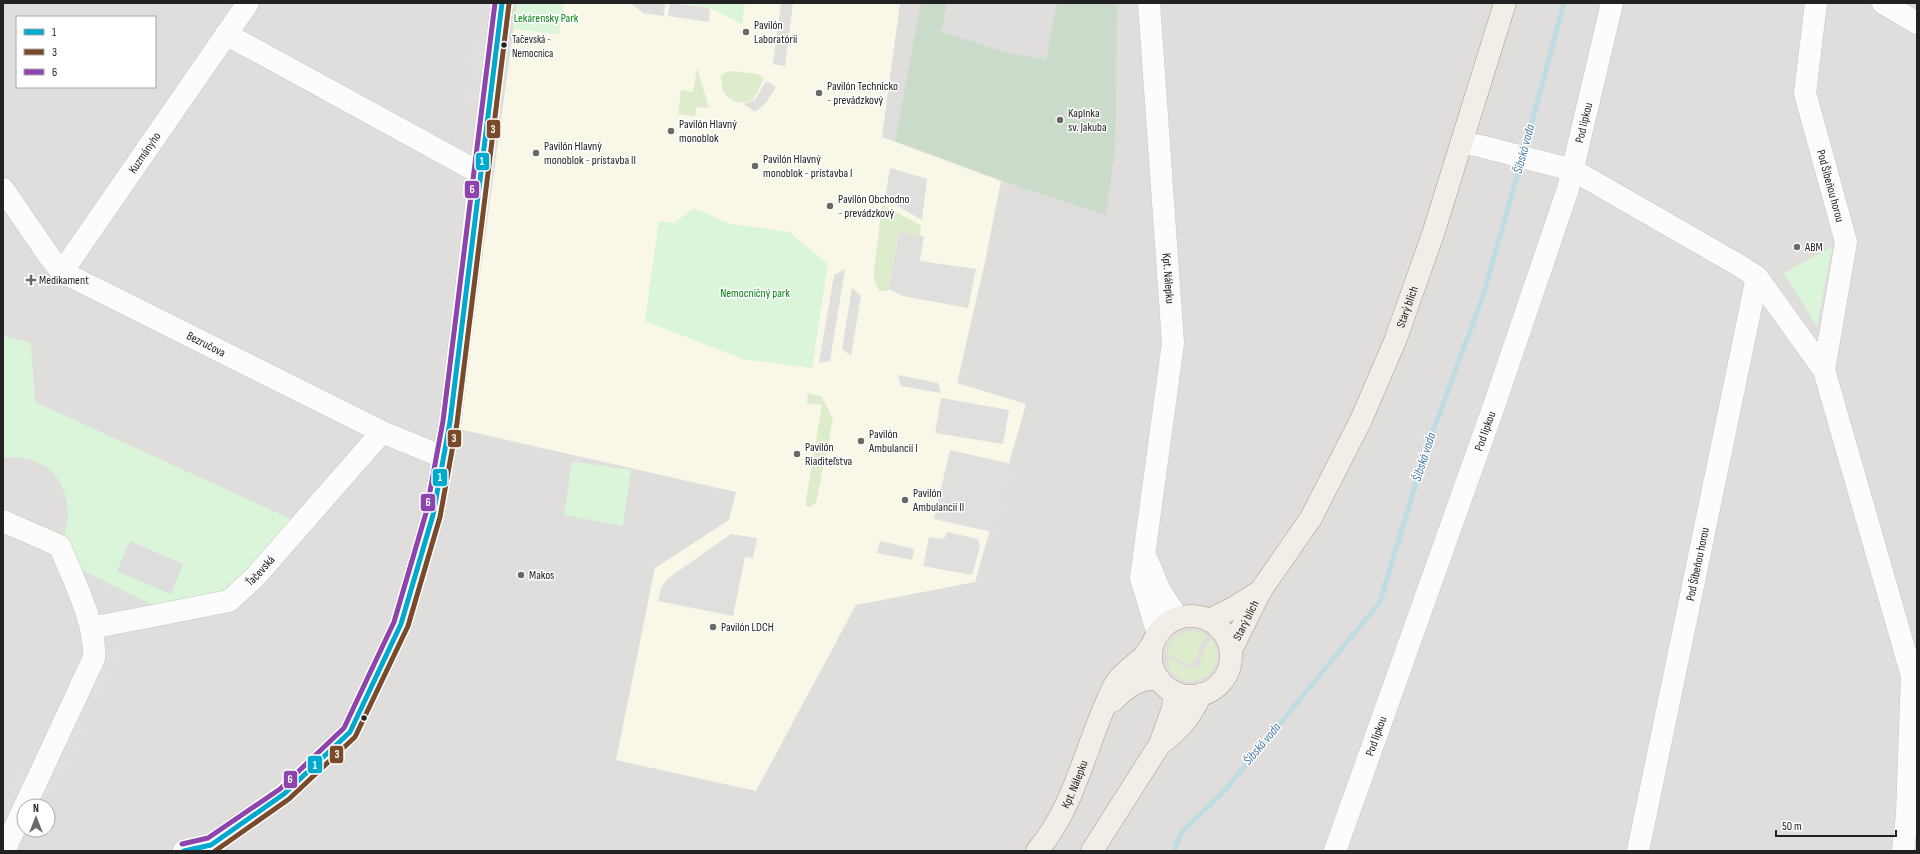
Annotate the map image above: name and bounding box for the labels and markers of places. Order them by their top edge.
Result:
place label: Pavilón Laboratórií [754,18,798,47]
marker: Pavilón Laboratórií [741,27,751,37]
place label: Tačevská - Nemocnica [512,33,553,60]
marker: Tačevská - Nemocnica [499,40,509,50]
place label: Pavilón Technicko - prevádzkový [827,79,898,108]
marker: Pavilón Technicko - prevádzkový [814,88,824,98]
place label: Kaplnka sv. Jakuba [1068,106,1107,135]
marker: Kaplnka sv. Jakuba [1055,115,1065,125]
place label: Pavilón Hlavný monoblok [679,117,737,146]
marker: Pavilón Hlavný monoblok [666,126,676,136]
place label: Pavilón Hlavný monoblok - prístavba II [544,139,636,168]
marker: Pavilón Hlavný monoblok - prístavba II [531,148,541,158]
place label: Pavilón Hlavný monoblok - prístavba I [763,152,852,181]
marker: Pavilón Hlavný monoblok - prístavba I [750,161,760,171]
place label: Pavilón Obchodno - prevádzkový [838,192,910,221]
marker: Pavilón Obchodno - prevádzkový [825,201,835,211]
place label: ABM [1804,240,1823,255]
marker: ABM [1792,242,1802,252]
place label: Medikament [39,273,89,288]
marker: Medikament [26,275,36,285]
place label: Pavilón Ambulancií I [868,427,918,456]
marker: Pavilón Ambulancií I [856,436,866,446]
place label: Pavilón Riaditeľstva [805,440,853,469]
marker: Pavilón Riaditeľstva [792,449,802,459]
place label: Pavilón Ambulancií II [912,486,964,515]
marker: Pavilón Ambulancií II [900,495,910,505]
place label: Makos [529,568,554,583]
marker: Makos [516,570,526,580]
place label: Pavilón LDCH [721,620,774,635]
marker: Pavilón LDCH [708,622,718,632]
unlabelled marker [359,713,369,723]

